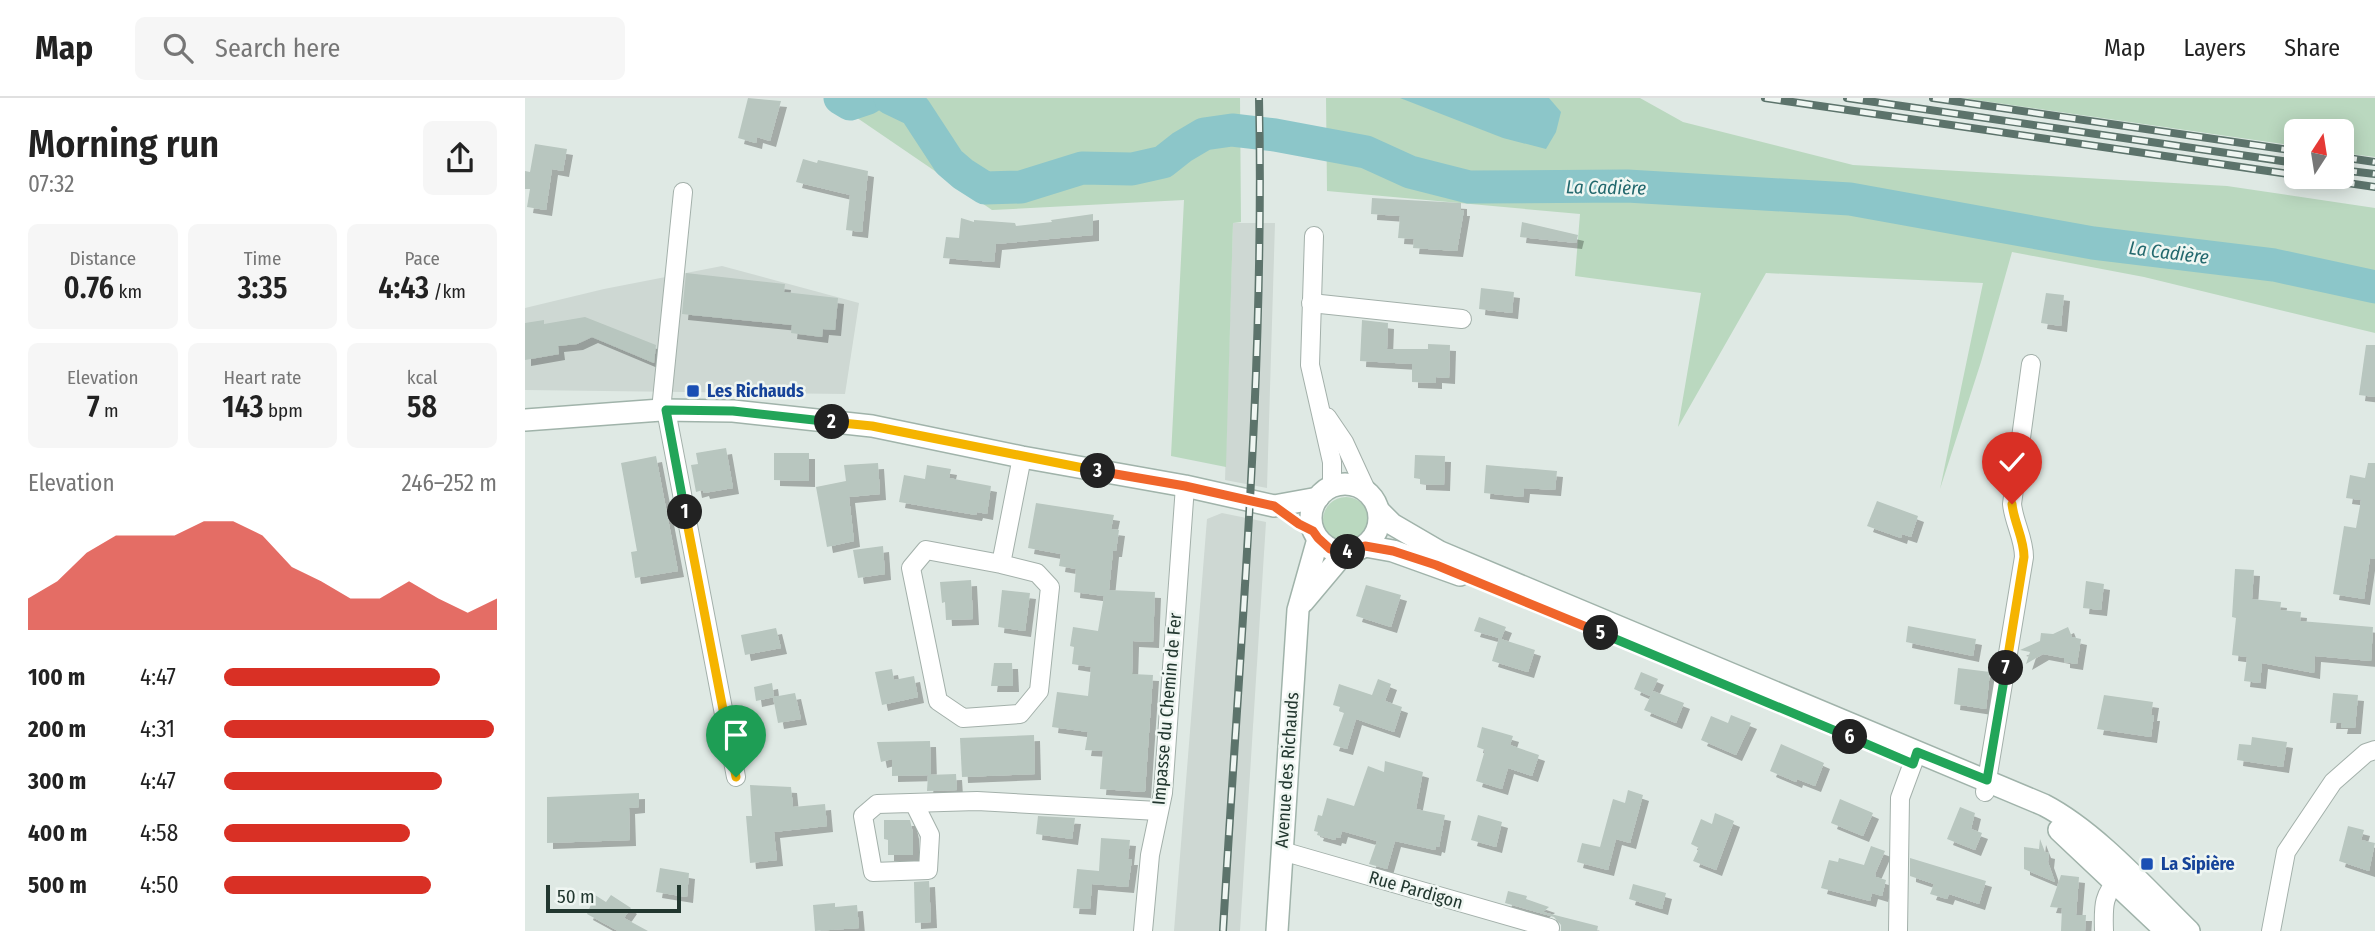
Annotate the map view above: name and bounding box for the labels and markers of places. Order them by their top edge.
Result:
place label: Les Richauds [707,380,804,402]
marker: Les Richauds [685,383,701,399]
pin: 2 [815,404,849,440]
pin [1982,432,2042,504]
pin: 3 [1081,454,1115,488]
pin: 1 [667,494,703,530]
pin: 4 [1331,534,1365,570]
pin: 5 [1583,616,1619,650]
pin: 7 [1989,650,2023,686]
pin [706,705,766,777]
pin: 6 [1833,720,1867,754]
place label: La Sipière [2161,853,2235,875]
marker: La Sipière [2139,856,2155,872]

